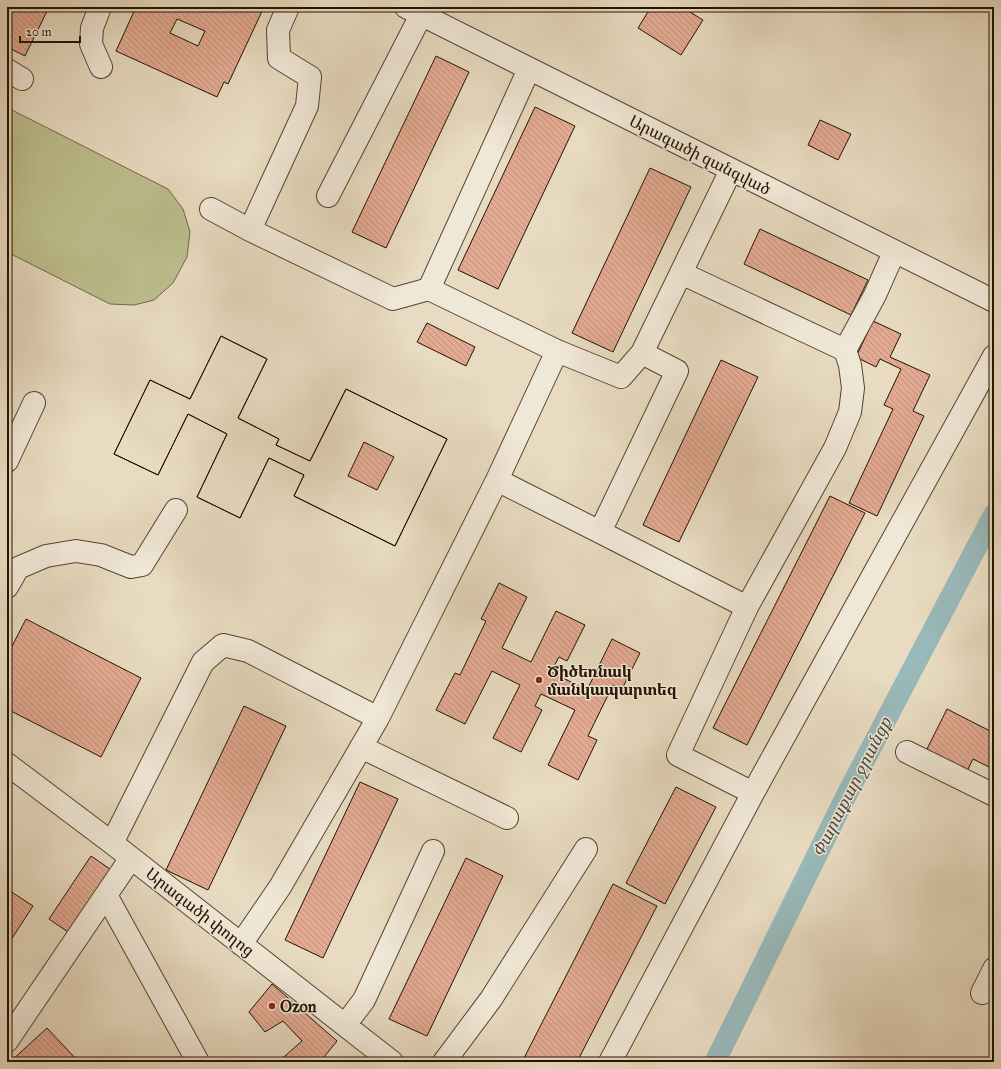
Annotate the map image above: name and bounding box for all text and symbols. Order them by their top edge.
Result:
scale bar [20,18,80,44]
text: 20 m [26,25,52,39]
street label: Արագածի զանգված [626,111,774,199]
place label: Ծիծեռնակ մանկապարտեզ [547,662,678,699]
marker: Ծիծեռնակ մանկապարտեզ [534,675,544,685]
water label: Փարաքար ջրանցք [808,713,897,860]
street label: Արագածի փողոց [142,864,258,960]
place label: Ozon [280,997,317,1016]
marker: Ozon [267,1001,277,1011]

